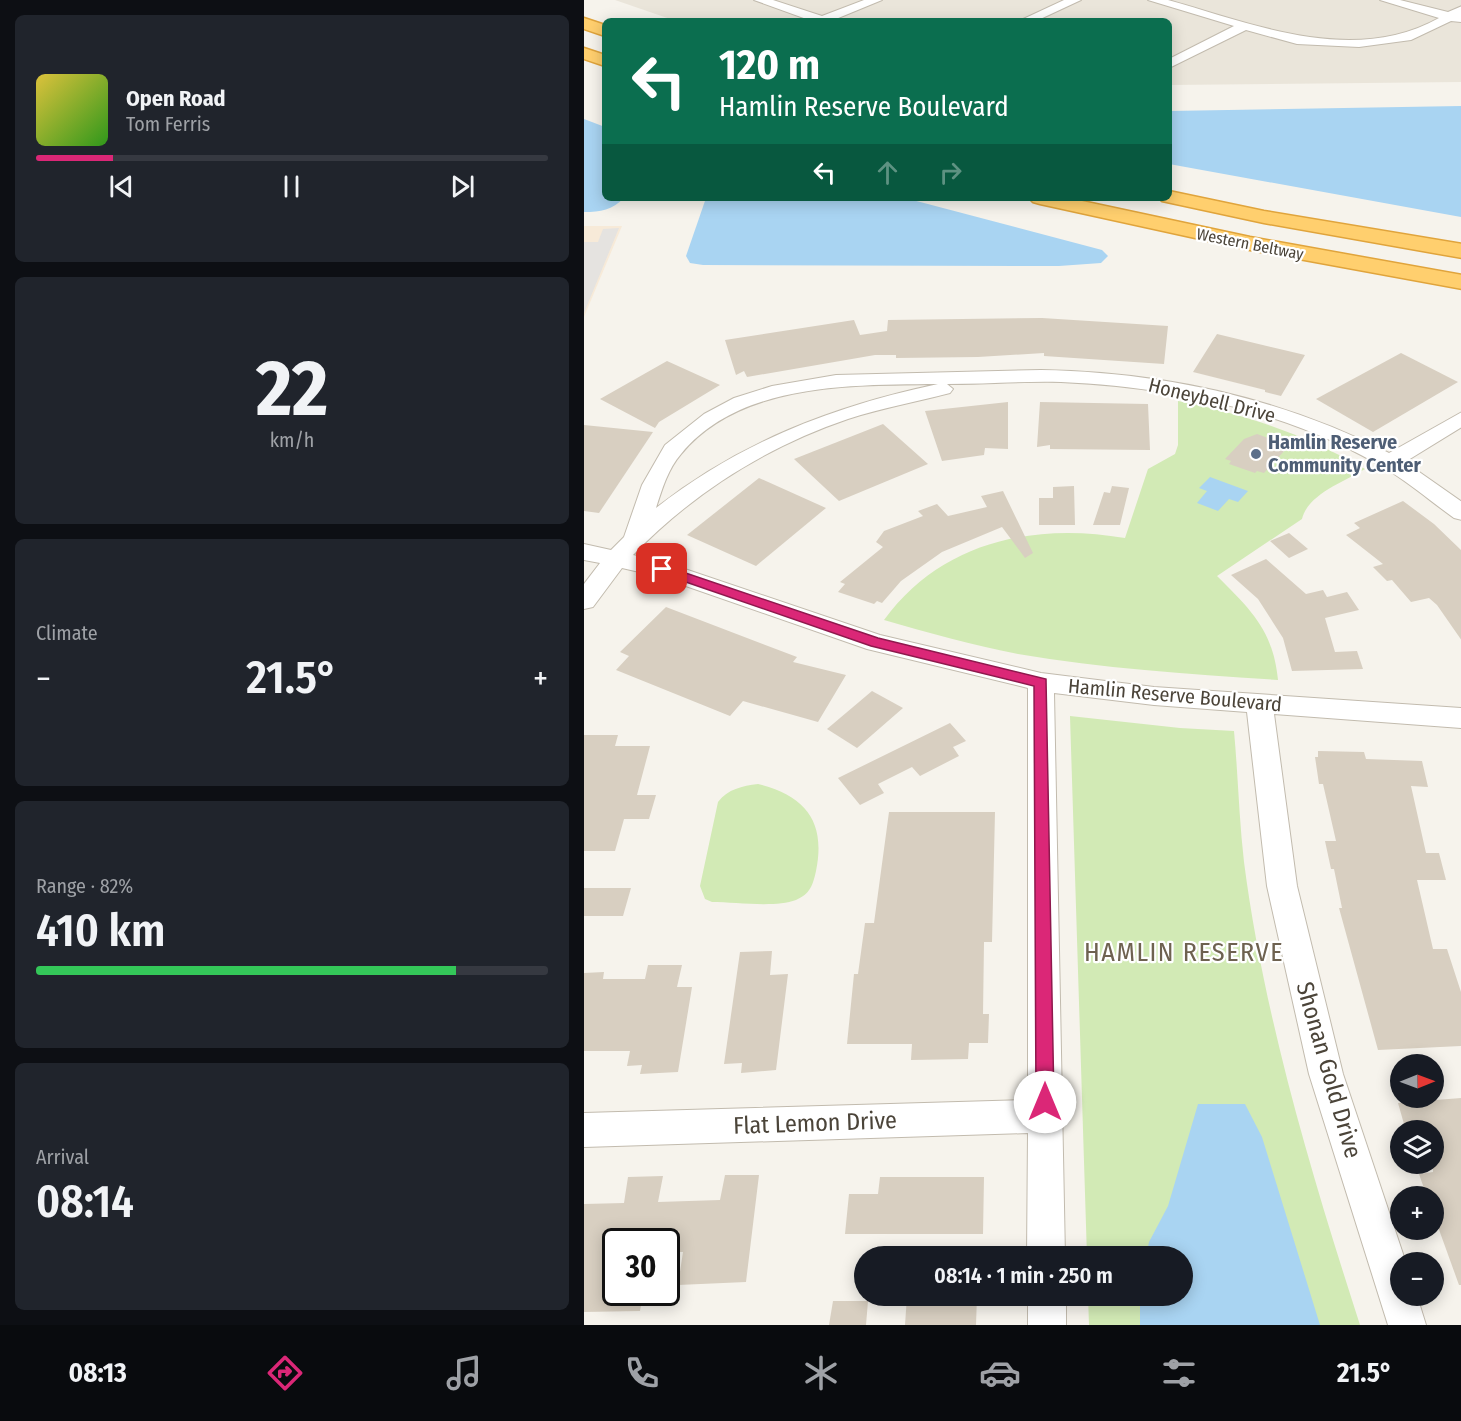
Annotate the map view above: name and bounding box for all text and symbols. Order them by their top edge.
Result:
text: 120 m [719,40,820,90]
icon: left [620,42,698,120]
text: Open Road [126,85,226,112]
text: Hamlin Reserve Boulevard [719,91,1009,123]
text: Tom Ferris [126,112,210,136]
icon: left [808,156,841,189]
icon: ahead [871,156,904,189]
icon: right [934,156,967,189]
icon: previous [105,170,138,203]
icon: pause [275,170,308,203]
icon: next [446,170,479,203]
street label: Western Beltway [1195,224,1306,264]
text: 22 [256,342,328,436]
street label: Honeybell Drive [1146,373,1278,427]
text: km/h [270,428,314,452]
place label: Hamlin Reserve Community Center [1268,430,1421,477]
marker: Hamlin Reserve Community Center [1249,447,1263,461]
pin [636,543,687,594]
icon: arrive [645,552,678,585]
text: Climate [36,621,98,645]
text: 21.5° [246,651,338,705]
text: − [36,659,51,699]
text: + [533,659,548,699]
street label: Hamlin Reserve Boulevard [1067,674,1283,716]
text: Range · 82% [36,874,133,898]
text: 410 km [36,904,165,958]
district label: HAMLIN RESERVE [1084,937,1284,968]
street label: Shonan Gold Drive [1290,979,1368,1161]
north arrow [1390,1054,1444,1108]
map controls [1390,1054,1444,1306]
position arrow [1013,1070,1077,1134]
street label: Flat Lemon Drive [733,1106,897,1140]
button: layers [1390,1120,1444,1174]
text: Arrival [36,1145,89,1169]
text: 08:14 [36,1175,134,1229]
button: + [1390,1186,1444,1240]
speed limit sign: 30 [602,1228,680,1306]
button: − [1390,1252,1444,1306]
text: 08:14 · 1 min · 250 m [934,1262,1113,1289]
icon: directions [264,1352,306,1394]
icon: music [443,1352,485,1394]
icon: phone [621,1352,663,1394]
icon: climate [800,1352,842,1394]
icon: car [979,1352,1021,1394]
icon: filters [1158,1352,1200,1394]
text: 08:13 [68,1357,127,1389]
text: 21.5° [1337,1357,1392,1389]

